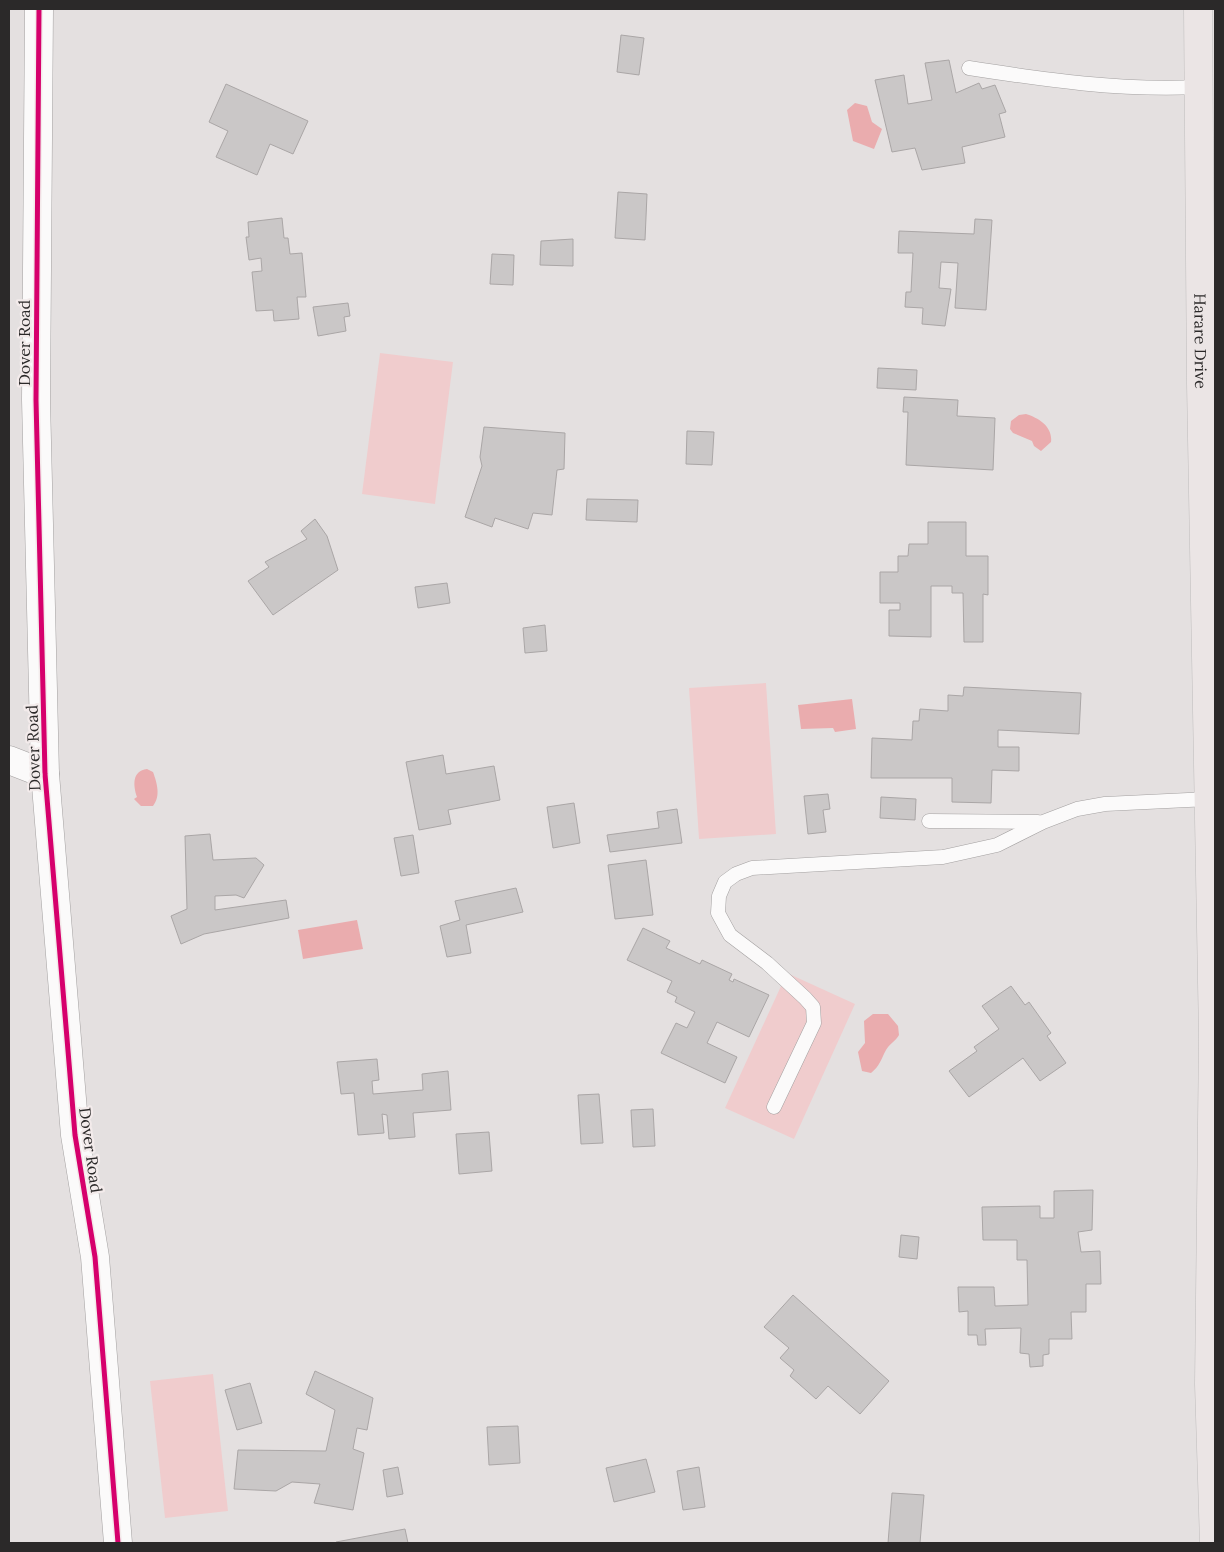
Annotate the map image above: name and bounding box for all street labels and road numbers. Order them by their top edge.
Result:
street label: Harare Drive [1190,293,1211,389]
street label: Dover Road [14,300,34,386]
street label: Dover Road [21,704,44,791]
street label: Dover Road [75,1106,107,1194]

